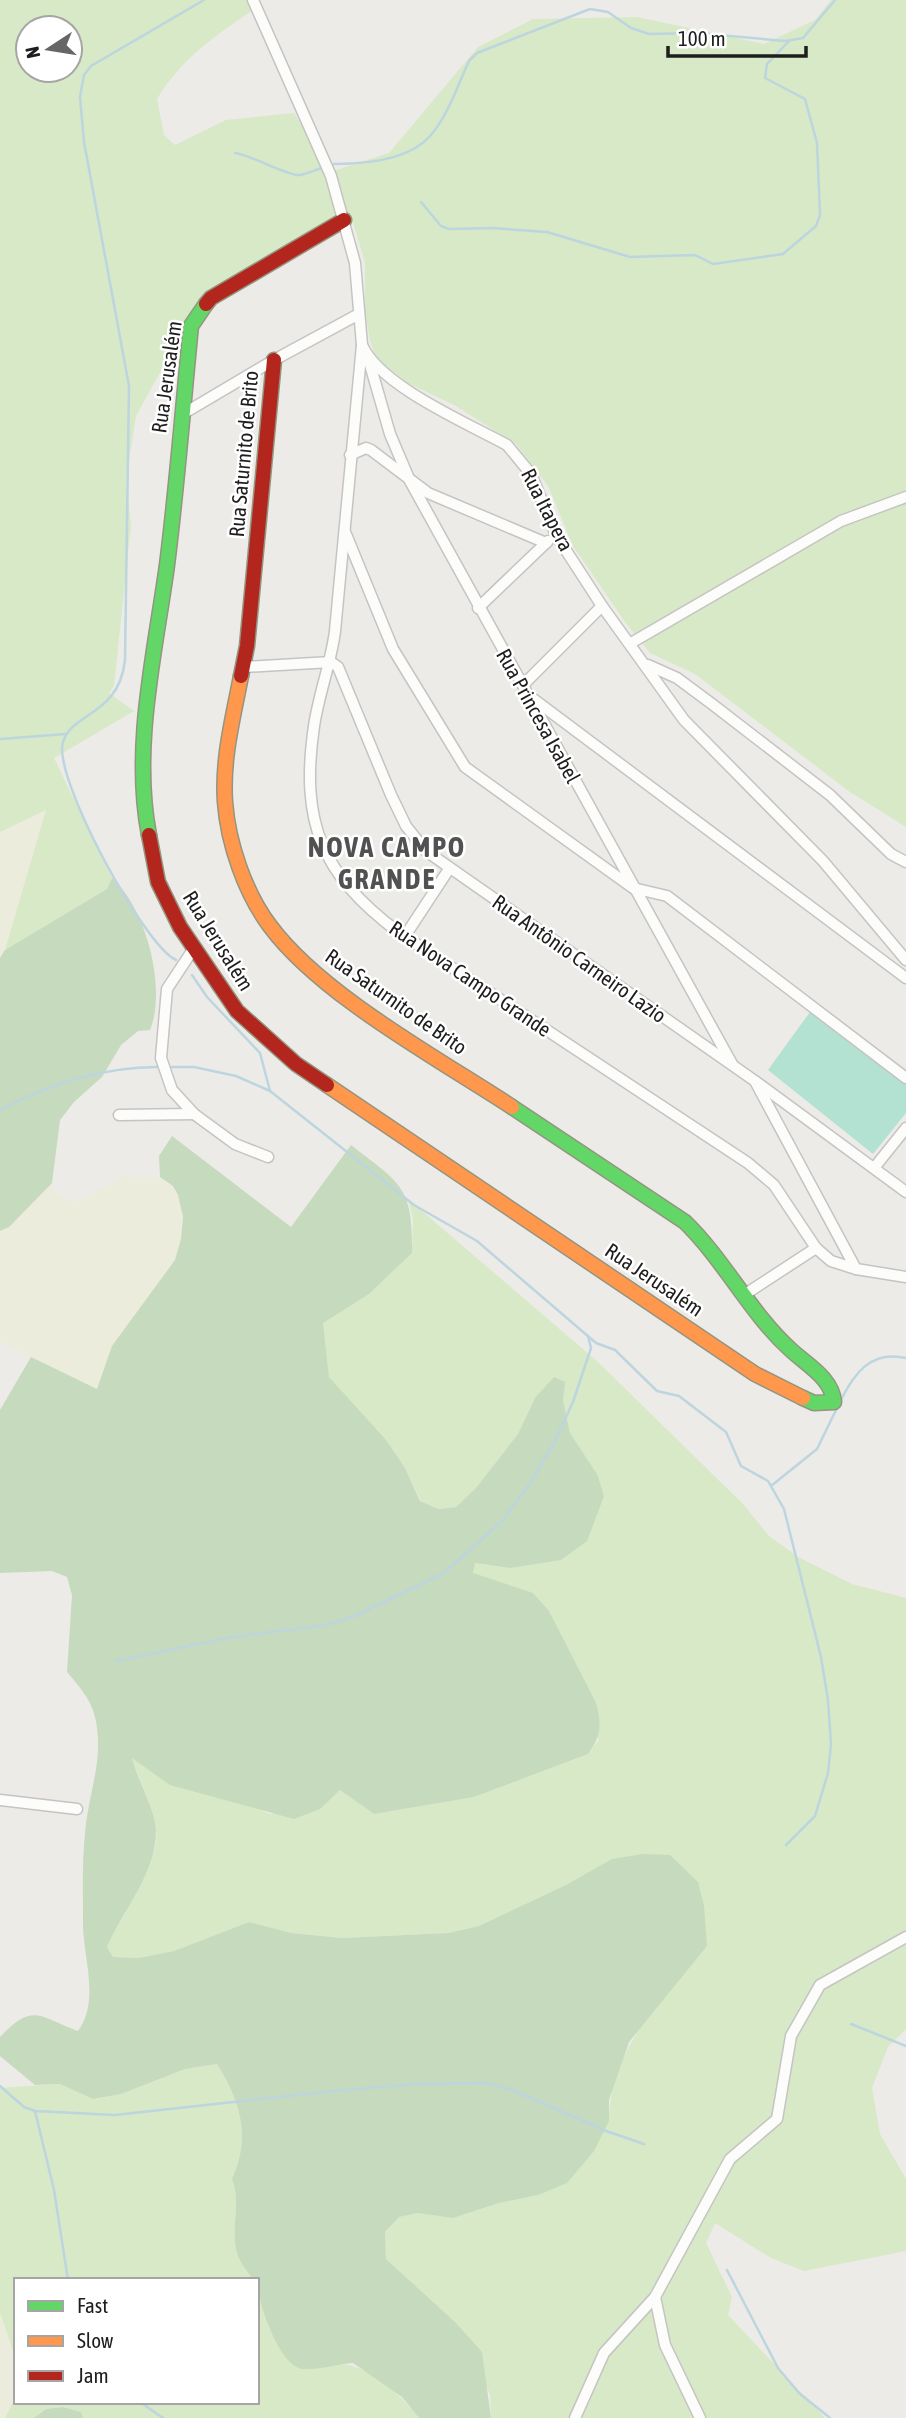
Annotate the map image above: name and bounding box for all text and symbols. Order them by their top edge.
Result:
north arrow [14,14,84,84]
scale bar [668,14,806,58]
text: 100 m [678,26,726,50]
text: N [20,45,44,60]
street label: Rua Jerusalém [146,319,186,435]
street label: Rua Saturnito de Brito [224,370,262,538]
street label: Rua Itapera [517,464,579,555]
street label: Rua Princesa Isabel [492,644,586,787]
district label: NOVA CAMPO GRANDE [308,831,466,895]
street label: Rua Jerusalém [179,886,259,995]
street label: Rua Antônio Carneiro Lazio [488,889,671,1027]
street label: Rua Nova Campo Grande [385,915,556,1041]
street label: Rua Saturnito de Brito [321,943,472,1059]
street label: Rua Jerusalém [601,1238,708,1321]
legend [14,2278,259,2404]
text: Fast [77,2293,108,2317]
text: Slow [77,2328,114,2352]
text: Jam [77,2363,109,2387]

